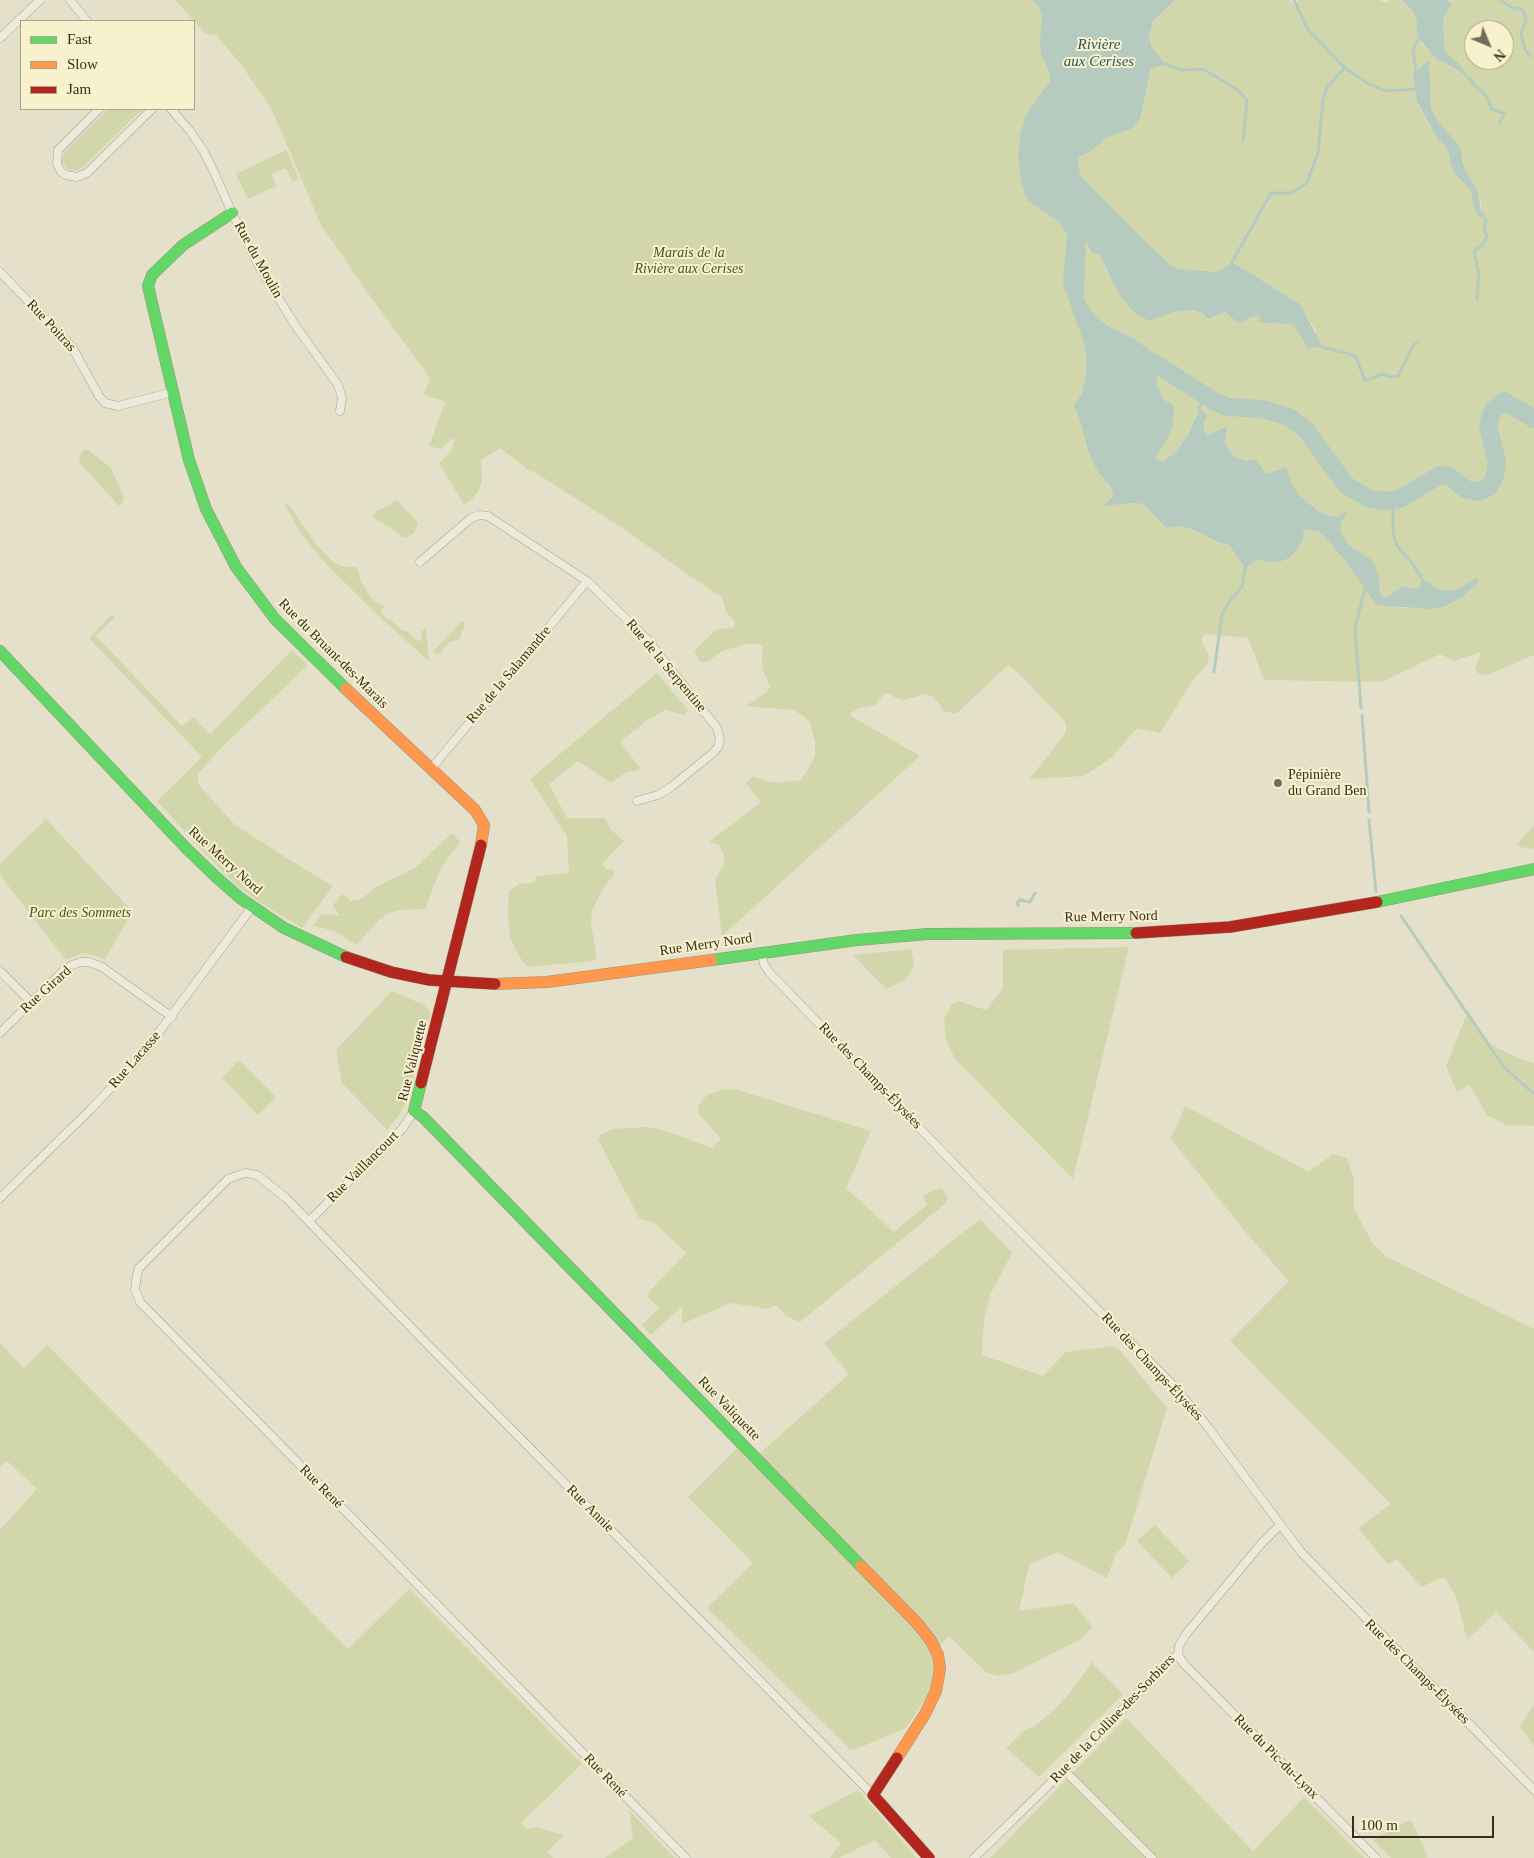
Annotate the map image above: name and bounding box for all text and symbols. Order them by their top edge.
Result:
legend [20,20,195,110]
north arrow [1464,20,1514,70]
text: Fast [67,31,92,47]
water label: Rivière aux Cerises [1064,36,1134,71]
text: N [1490,46,1508,64]
text: Slow [67,56,98,72]
text: Jam [67,81,91,97]
street label: Rue du Moulin [230,219,286,301]
park label: Marais de la Rivière aux Cerises [634,245,744,278]
street label: Rue Poitras [23,297,79,355]
street label: Rue du Bruant-des-Marais [275,596,391,712]
street label: Rue de la Serpentine [622,616,710,716]
street label: Rue de la Salamandre [463,623,555,727]
place label: Pépinière du Grand Ben [1288,767,1367,800]
marker: Pépinière du Grand Ben [1272,777,1284,789]
street label: Rue Merry Nord [185,824,265,898]
park label: Parc des Sommets [29,905,131,921]
street label: Rue Merry Nord [1064,908,1158,926]
street label: Rue Merry Nord [659,930,753,960]
street label: Rue Girard [17,963,75,1017]
street label: Rue Valiquette [395,1019,431,1103]
street label: Rue des Champs-Élysées [815,1019,925,1133]
street label: Rue Lacasse [106,1028,164,1092]
street label: Rue Vaillancourt [324,1128,402,1206]
street label: Rue des Champs-Élysées [1098,1310,1206,1424]
street label: Rue Valiquette [694,1373,764,1445]
street label: Rue René [296,1462,346,1512]
street label: Rue Annie [563,1482,617,1536]
street label: Rue des Champs-Élysées [1361,1616,1473,1728]
street label: Rue de la Colline-des-Sorbiers [1047,1651,1179,1787]
street label: Rue du Pic-du-Lynx [1230,1711,1322,1803]
street label: Rue René [580,1750,630,1802]
scale bar [1354,1806,1496,1838]
text: 100 m [1360,1817,1398,1833]

